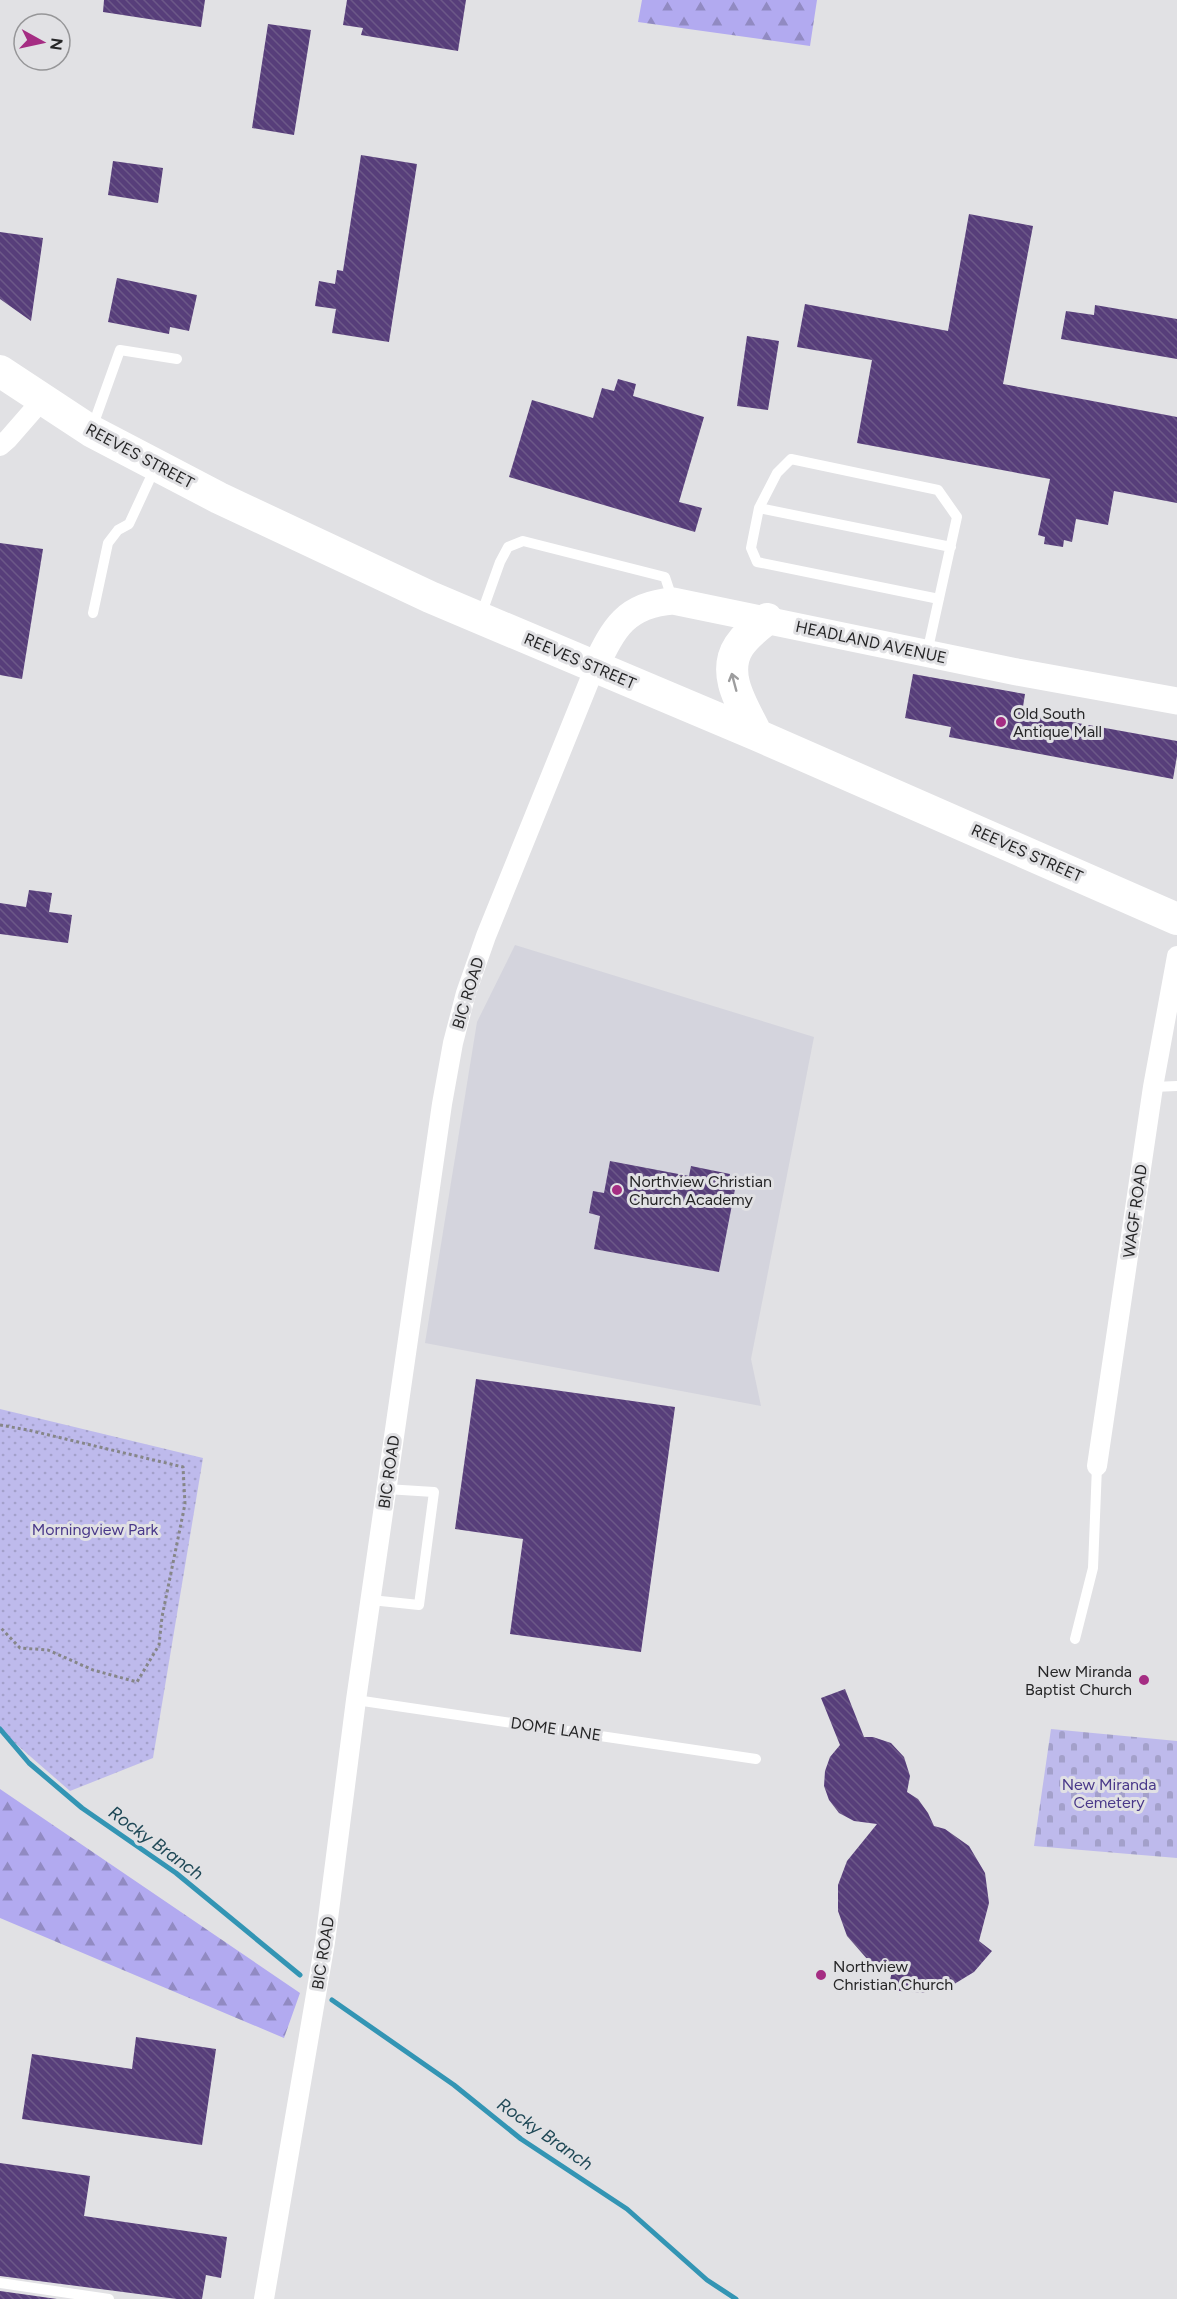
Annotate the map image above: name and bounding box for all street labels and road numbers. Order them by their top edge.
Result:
street label: REEVES STREET [83,420,197,493]
street label: HEADLAND AVENUE [794,617,948,667]
street label: REEVES STREET [521,629,639,693]
street label: REEVES STREET [968,820,1086,886]
street label: BIC ROAD [448,955,488,1031]
street label: WAGF ROAD [1119,1163,1151,1259]
street label: BIC ROAD [374,1434,404,1510]
street label: DOME LANE [509,1713,603,1745]
street label: BIC ROAD [308,1915,338,1991]

